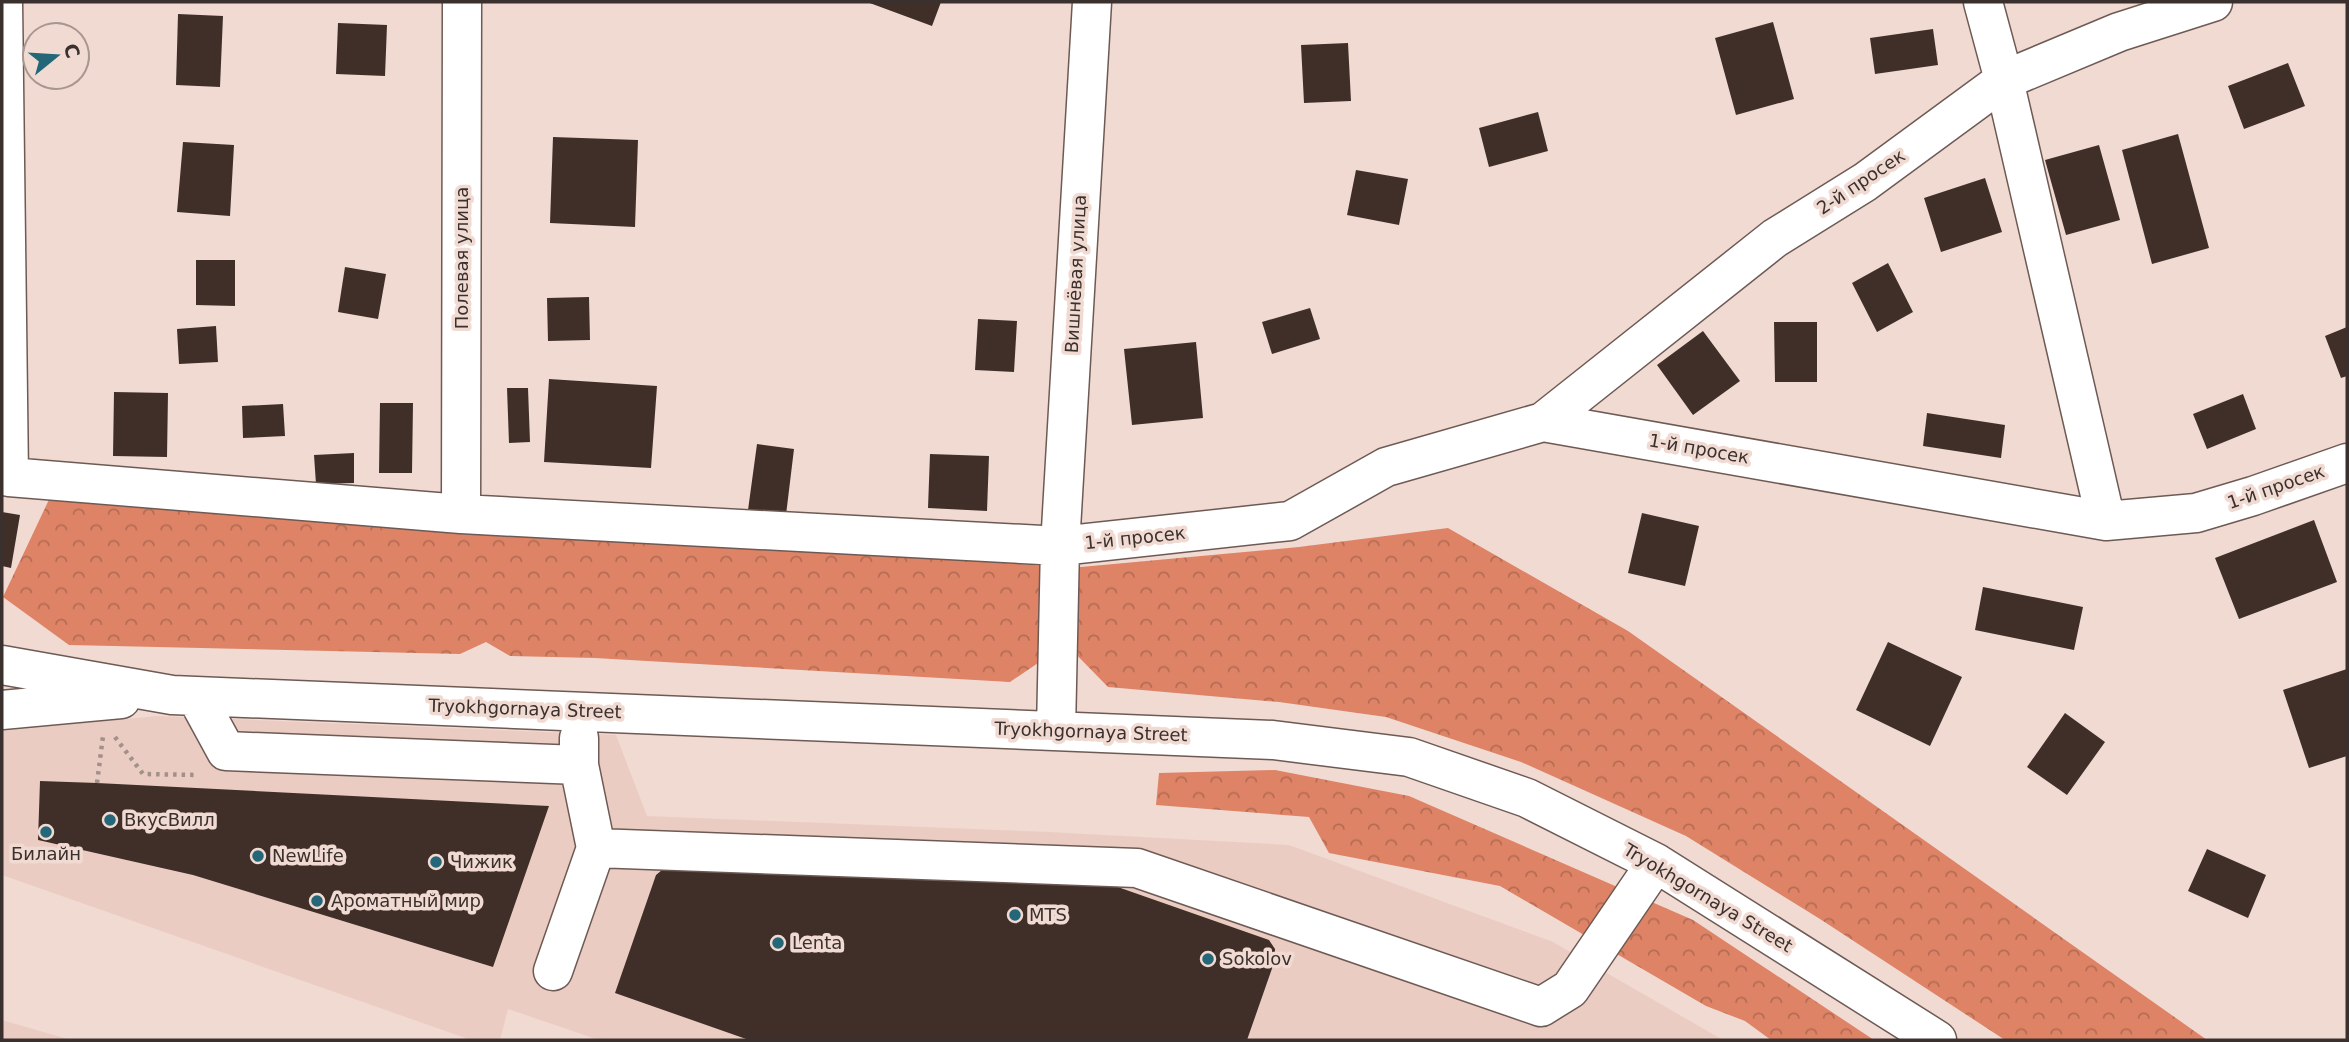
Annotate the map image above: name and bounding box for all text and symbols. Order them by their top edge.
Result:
north arrow [21,21,91,91]
text: С [60,41,85,61]
street label: 2-й просек [1813,144,1909,219]
street label: Полевая улица [451,187,472,329]
street label: Вишнёвая улица [1061,194,1090,354]
street label: 1-й просек [1647,429,1751,468]
street label: 1-й просек [2224,460,2327,513]
street label: 1-й просек [1083,522,1187,553]
street label: Tryokhgornaya Street [427,695,622,722]
street label: Tryokhgornaya Street [993,718,1188,745]
place label: ВкусВилл [124,809,215,830]
marker: ВкусВилл [102,812,118,828]
marker: Билайн [38,824,54,840]
street label: Tryokhgornaya Street [1619,838,1797,956]
place label: Билайн [11,843,81,864]
place label: NewLife [272,845,344,866]
marker: NewLife [250,848,266,864]
place label: Чижик [450,851,513,872]
marker: Чижик [428,854,444,870]
place label: Ароматный мир [331,890,481,911]
marker: Ароматный мир [309,893,325,909]
place label: MTS [1029,904,1067,925]
marker: MTS [1007,907,1023,923]
place label: Lenta [792,932,842,953]
marker: Lenta [770,935,786,951]
place label: Sokolov [1222,948,1292,969]
marker: Sokolov [1200,951,1216,967]

